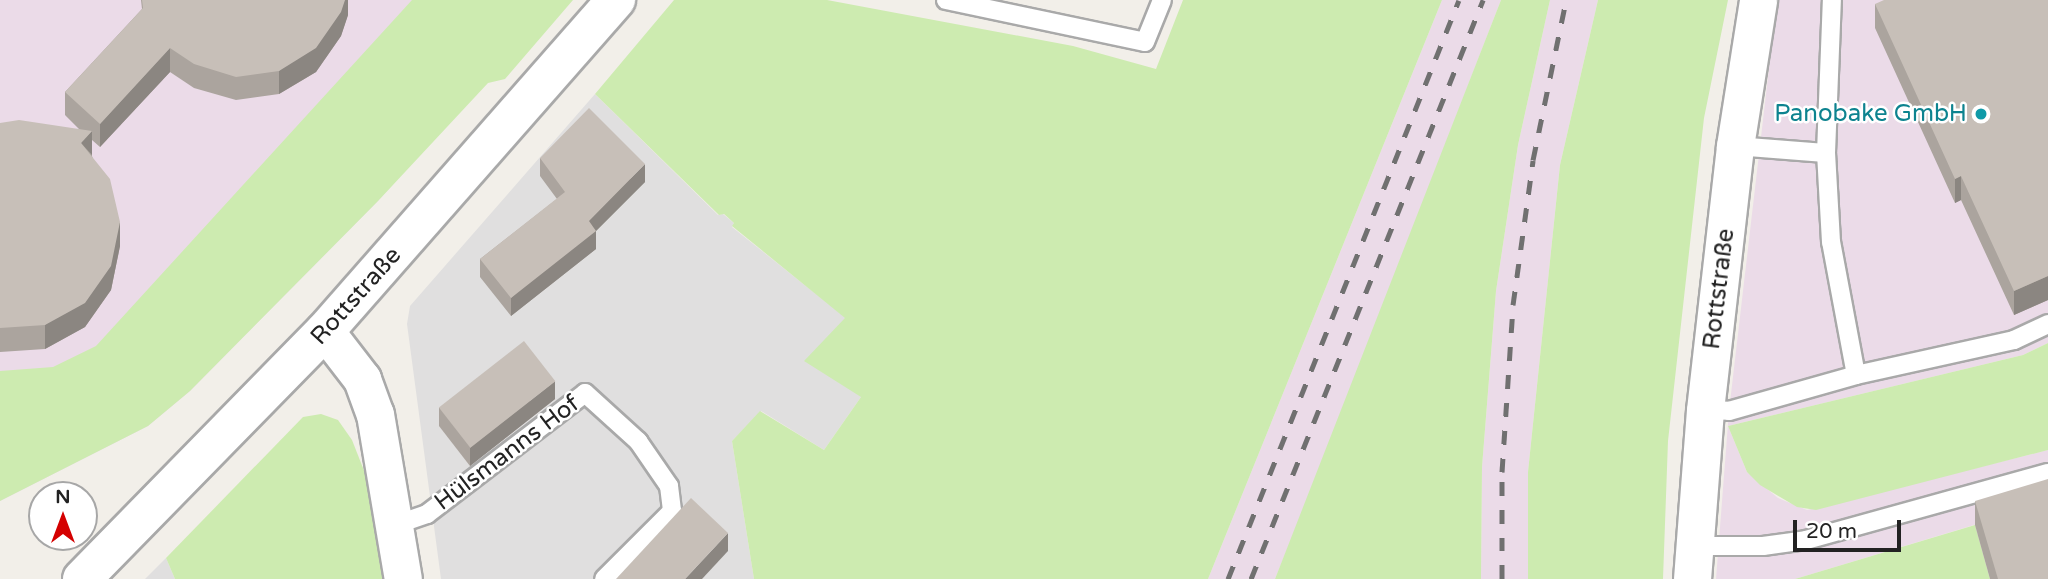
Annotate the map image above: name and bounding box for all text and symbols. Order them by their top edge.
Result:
place label: Panobake GmbH [1774,100,1967,128]
marker: Panobake GmbH [1973,106,1989,122]
street label: Rottstraße [1697,227,1741,351]
street label: Rottstraße [305,241,407,351]
street label: Hülsmanns Hof [429,389,585,517]
north arrow [28,481,98,551]
text: N [55,486,71,508]
scale bar [1796,505,1904,550]
text: 20 m [1806,519,1857,544]

